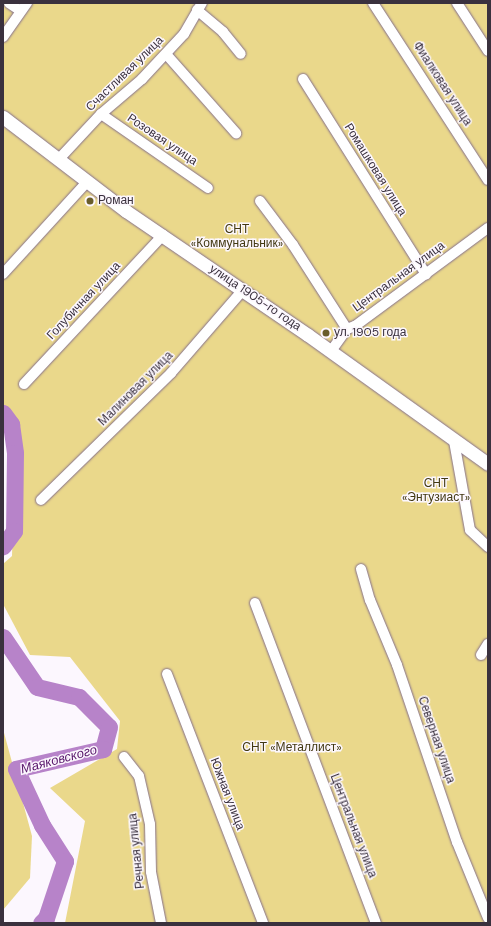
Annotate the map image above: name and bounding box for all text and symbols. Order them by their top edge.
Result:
street label: Счастливая улица [83,33,167,115]
street label: Фиалковая улица [410,39,474,129]
street label: Розовая улица [124,111,200,169]
street label: Ромашковая улица [341,121,409,219]
place label: Роман [98,194,134,208]
marker: Роман [85,196,95,206]
park label: СНТ «Коммунальник» [191,223,283,251]
street label: Центральная улица [350,239,448,315]
street label: Голубичная улица [44,259,124,343]
street label: улица 1905-го года [206,262,304,334]
place label: ул. 1905 года [334,326,407,340]
marker: ул. 1905 года [321,328,331,338]
street label: Малиновая улица [96,349,176,429]
park label: СНТ «Энтузиаст» [402,477,470,505]
street label: Северная улица [414,695,458,785]
park label: СНТ «Металлист» [242,741,342,755]
water label: Маяковского [19,742,99,778]
street label: Южная улица [207,756,247,832]
street label: Центральная улица [327,772,379,880]
street label: Речная улица [126,812,148,890]

